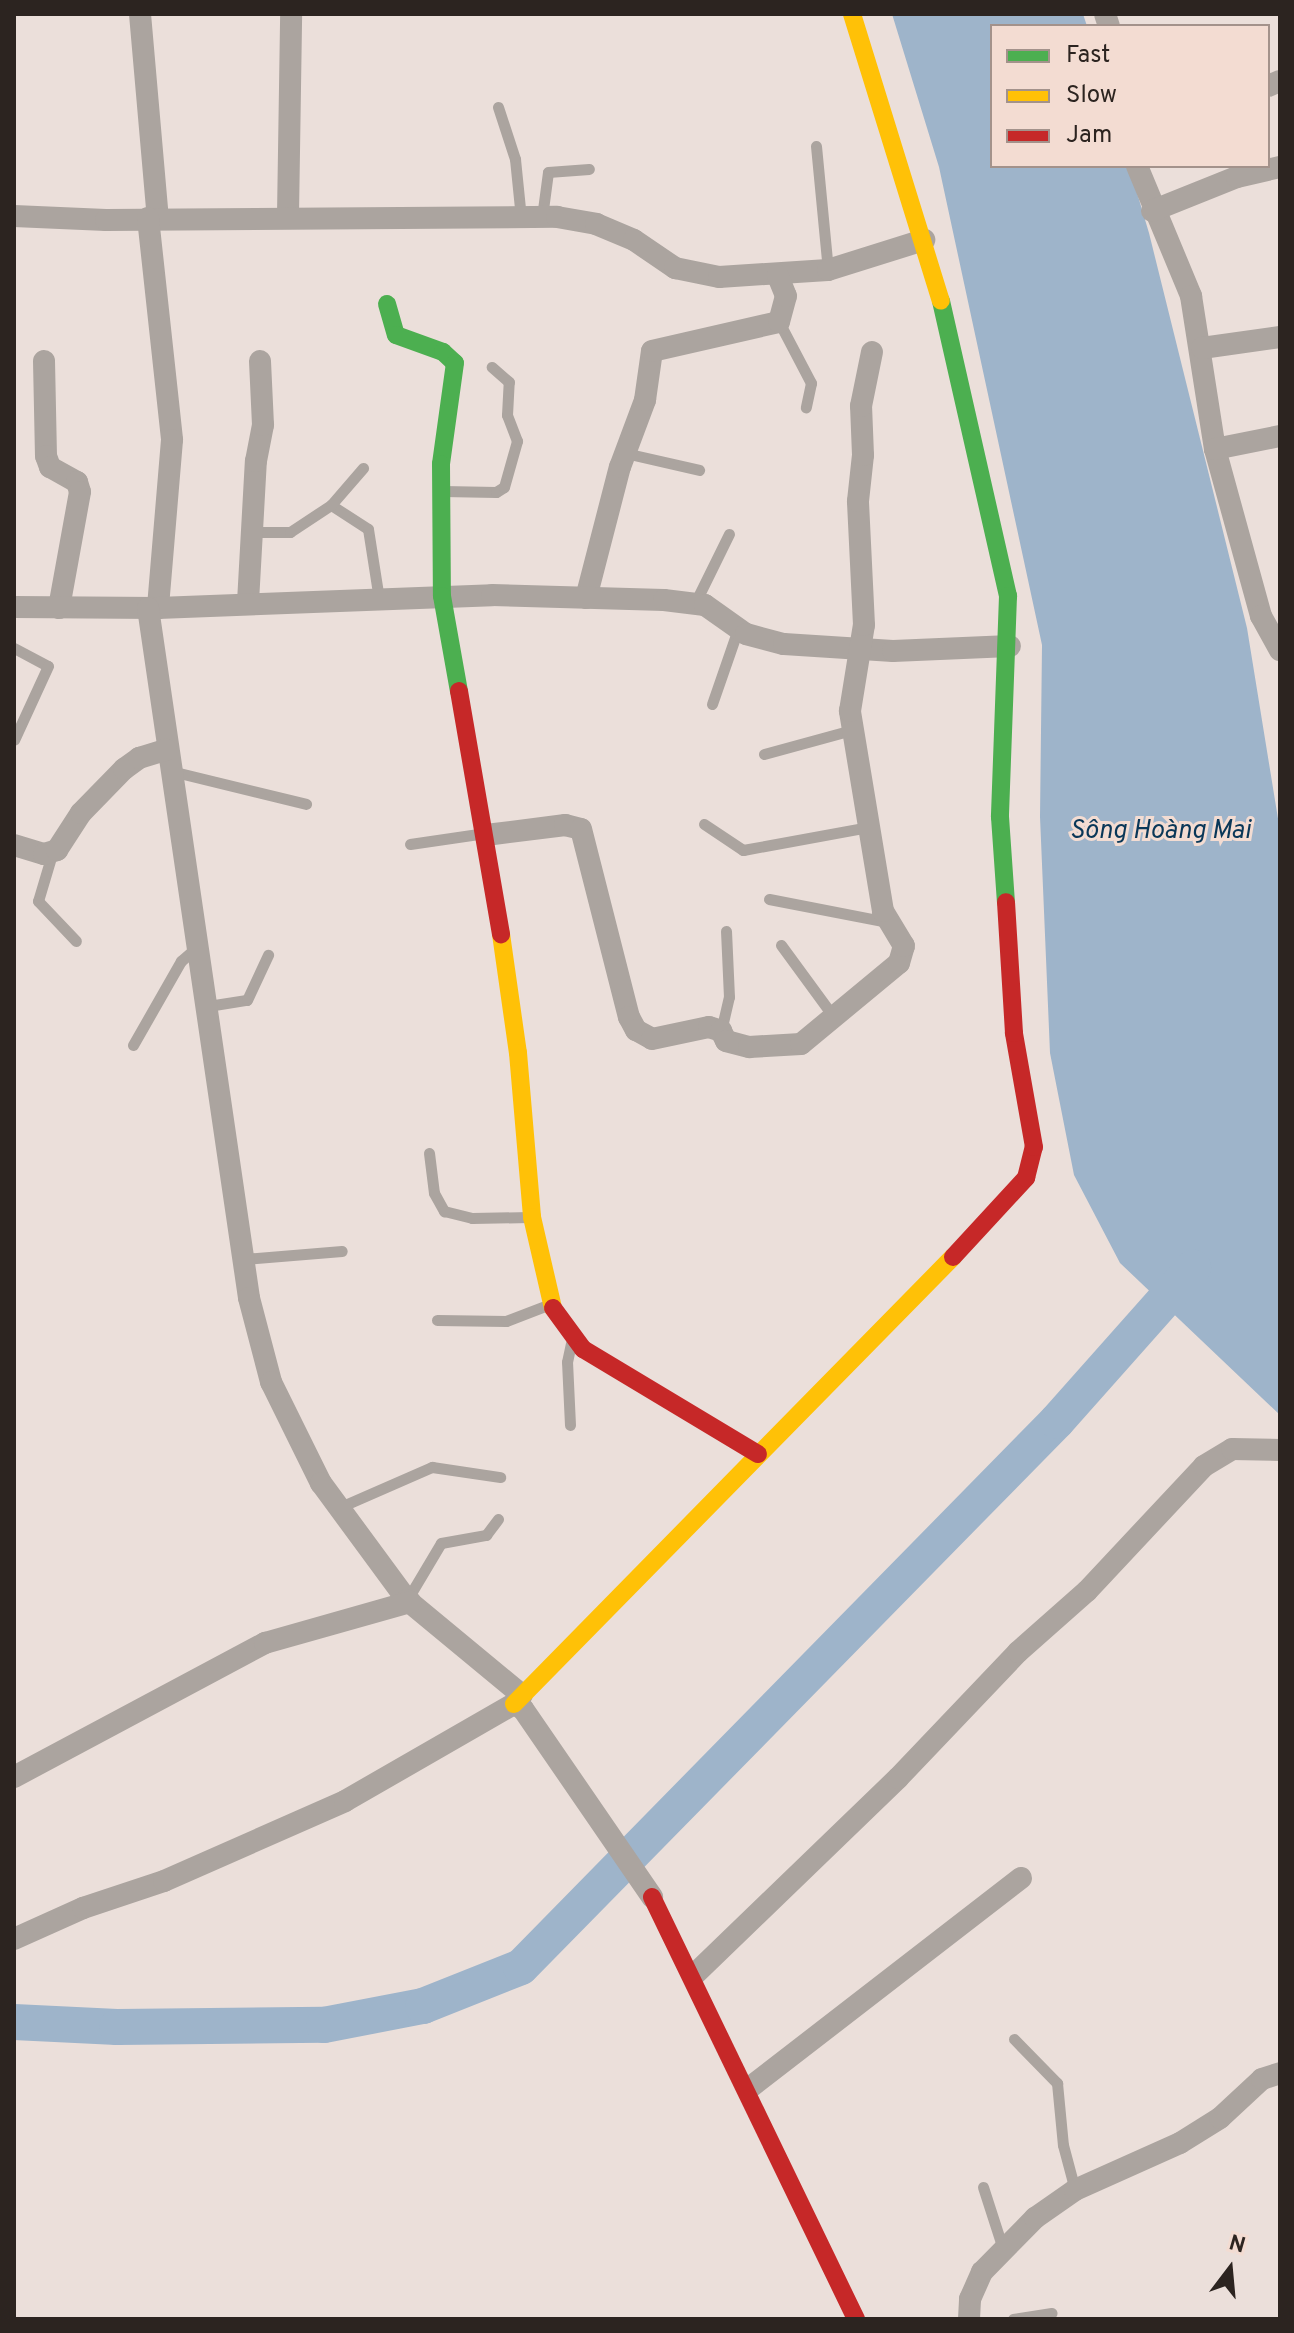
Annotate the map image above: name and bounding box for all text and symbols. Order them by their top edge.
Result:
legend [990,24,1270,168]
text: Fast [1066,41,1110,71]
text: Slow [1066,81,1117,111]
text: Jam [1066,121,1112,151]
water label: Sông Hoàng Mai [1069,816,1251,848]
north arrow [1190,2229,1270,2309]
text: N [1225,2230,1248,2261]

